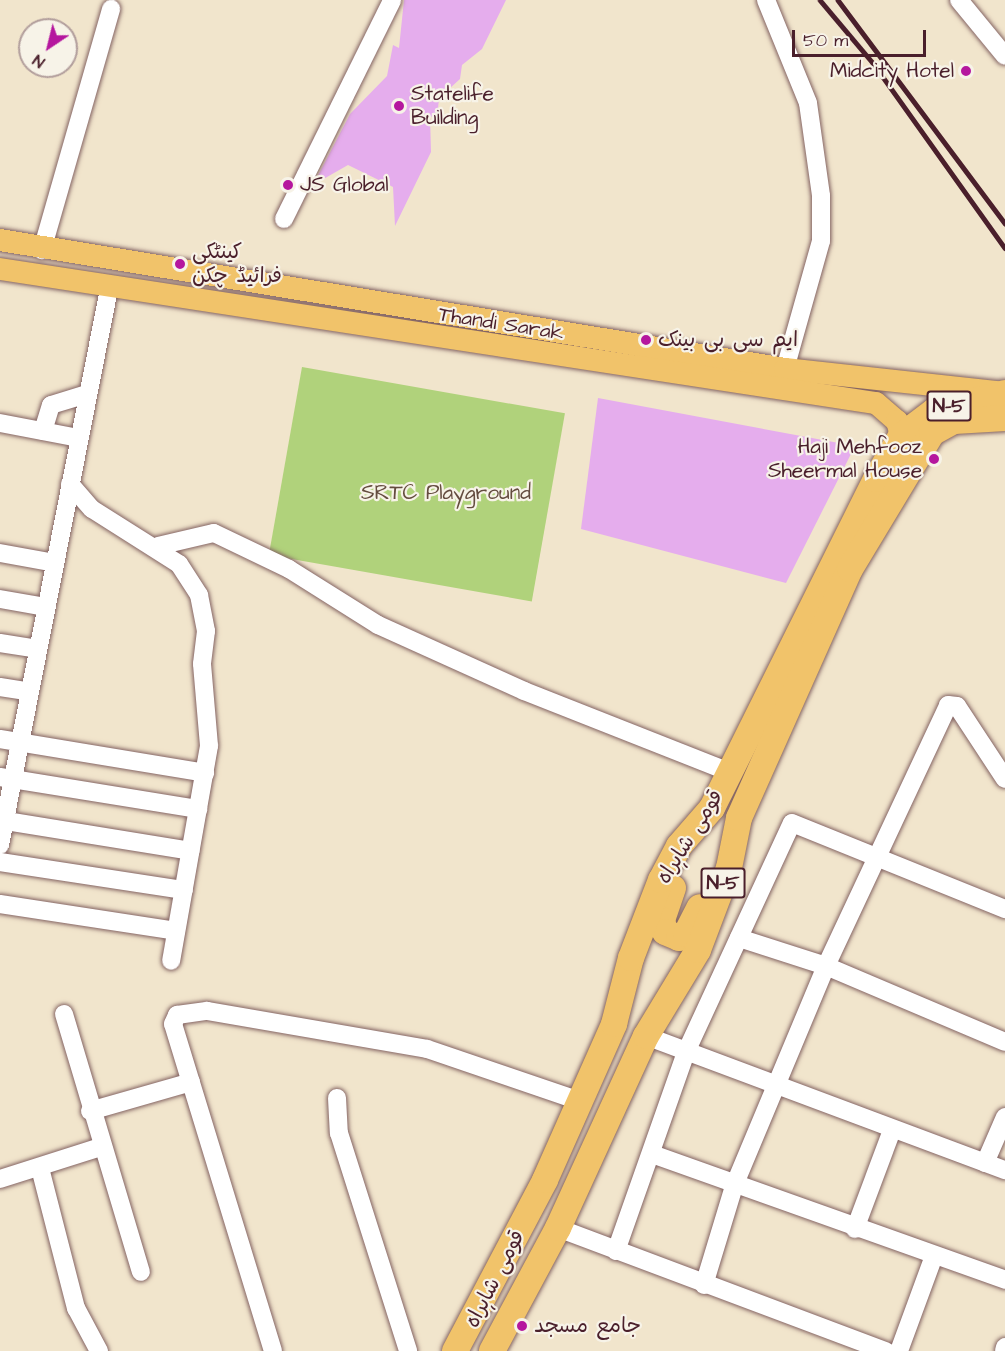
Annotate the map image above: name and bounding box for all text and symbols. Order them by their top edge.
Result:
north arrow [18,18,78,78]
scale bar [795,18,928,56]
text: 50 m [803,28,848,53]
text: N [28,49,49,73]
place label: Midcity Hotel [830,58,954,84]
marker: Midcity Hotel [959,64,973,78]
place label: Statelife Building [411,81,494,131]
marker: Statelife Building [392,99,406,113]
place label: JS Global [300,172,388,198]
marker: JS Global [281,178,295,192]
place label: کینٹکی فرائیڈ چکن [192,239,282,289]
marker: کینٹکی فرائیڈ چکن [173,257,187,271]
street label: Thandi Sarak [437,302,565,346]
place label: ایم سی بی بینک [658,327,798,353]
marker: ایم سی بی بینک [639,333,653,347]
road number: N-5 [926,389,972,423]
place label: Haji Mehfooz Sheermal House [768,434,922,484]
marker: Haji Mehfooz Sheermal House [927,452,941,466]
park label: SRTC Playground [361,480,531,506]
street label: قومی شاہراہ [651,785,729,889]
road number: N-5 [700,866,746,900]
street label: قومی شاہراہ [460,1226,530,1332]
place label: جامع مسجد [534,1313,641,1339]
marker: جامع مسجد [515,1319,529,1333]

